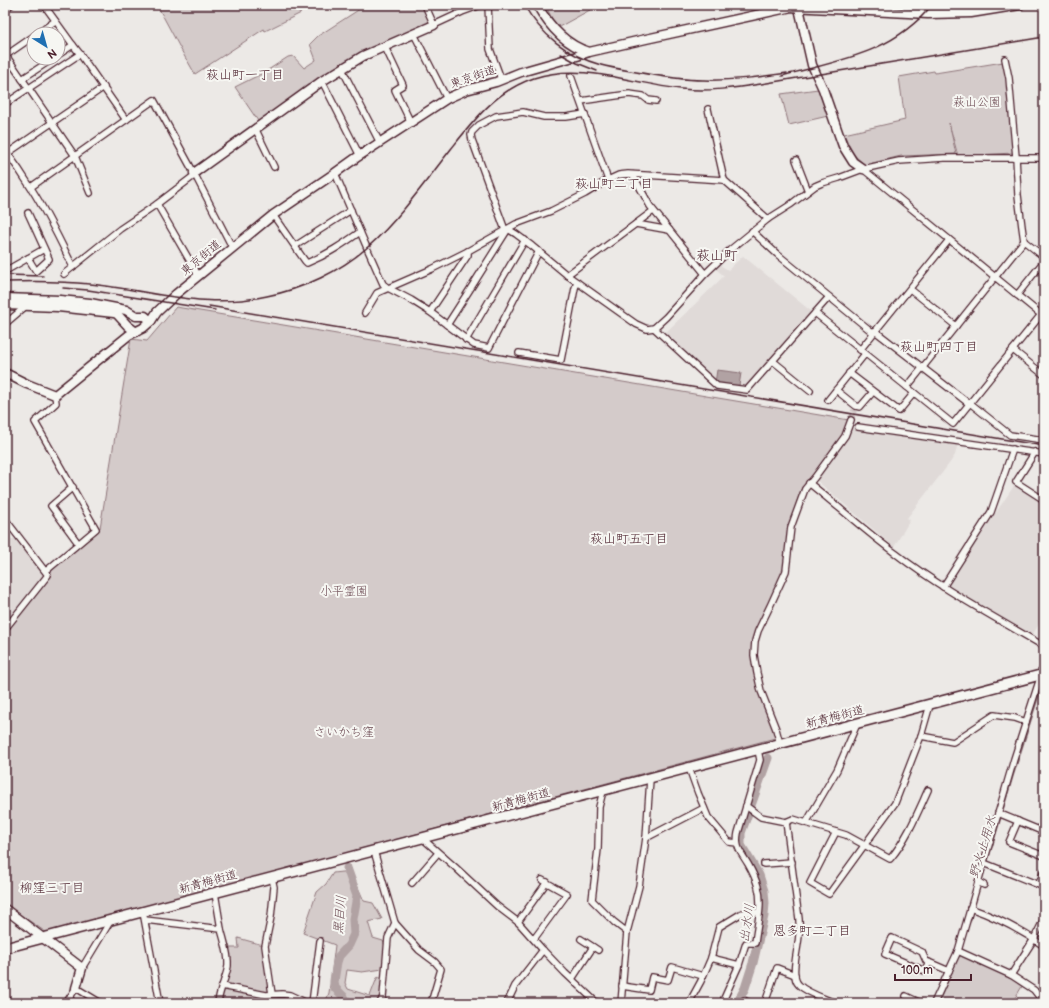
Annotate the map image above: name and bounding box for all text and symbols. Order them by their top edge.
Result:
north arrow [26,26,66,66]
text: N [45,46,59,61]
street label: 東京街道 [448,62,498,92]
district label: 萩山町一丁目 [206,67,284,83]
park label: 萩山公園 [953,95,1001,110]
district label: 萩山町二丁目 [575,176,653,192]
street label: 東京街道 [178,237,224,279]
district label: 萩山町 [696,247,738,264]
district label: 萩山町四丁目 [900,339,978,355]
district label: 萩山町五丁目 [590,531,668,547]
park label: 小平霊園 [320,584,368,599]
street label: 新青梅街道 [804,702,866,732]
park label: さいかち窪 [314,725,374,740]
street label: 新青梅街道 [490,785,552,815]
water label: 野火止用水 [966,814,1000,880]
street label: 新青梅街道 [177,867,239,897]
district label: 柳窪三丁目 [19,880,85,896]
water label: 黒目川 [330,895,350,935]
water label: 出水川 [736,902,758,944]
district label: 恩多町二丁目 [773,923,851,939]
scale bar [895,956,971,982]
text: 100 m [901,963,933,978]

